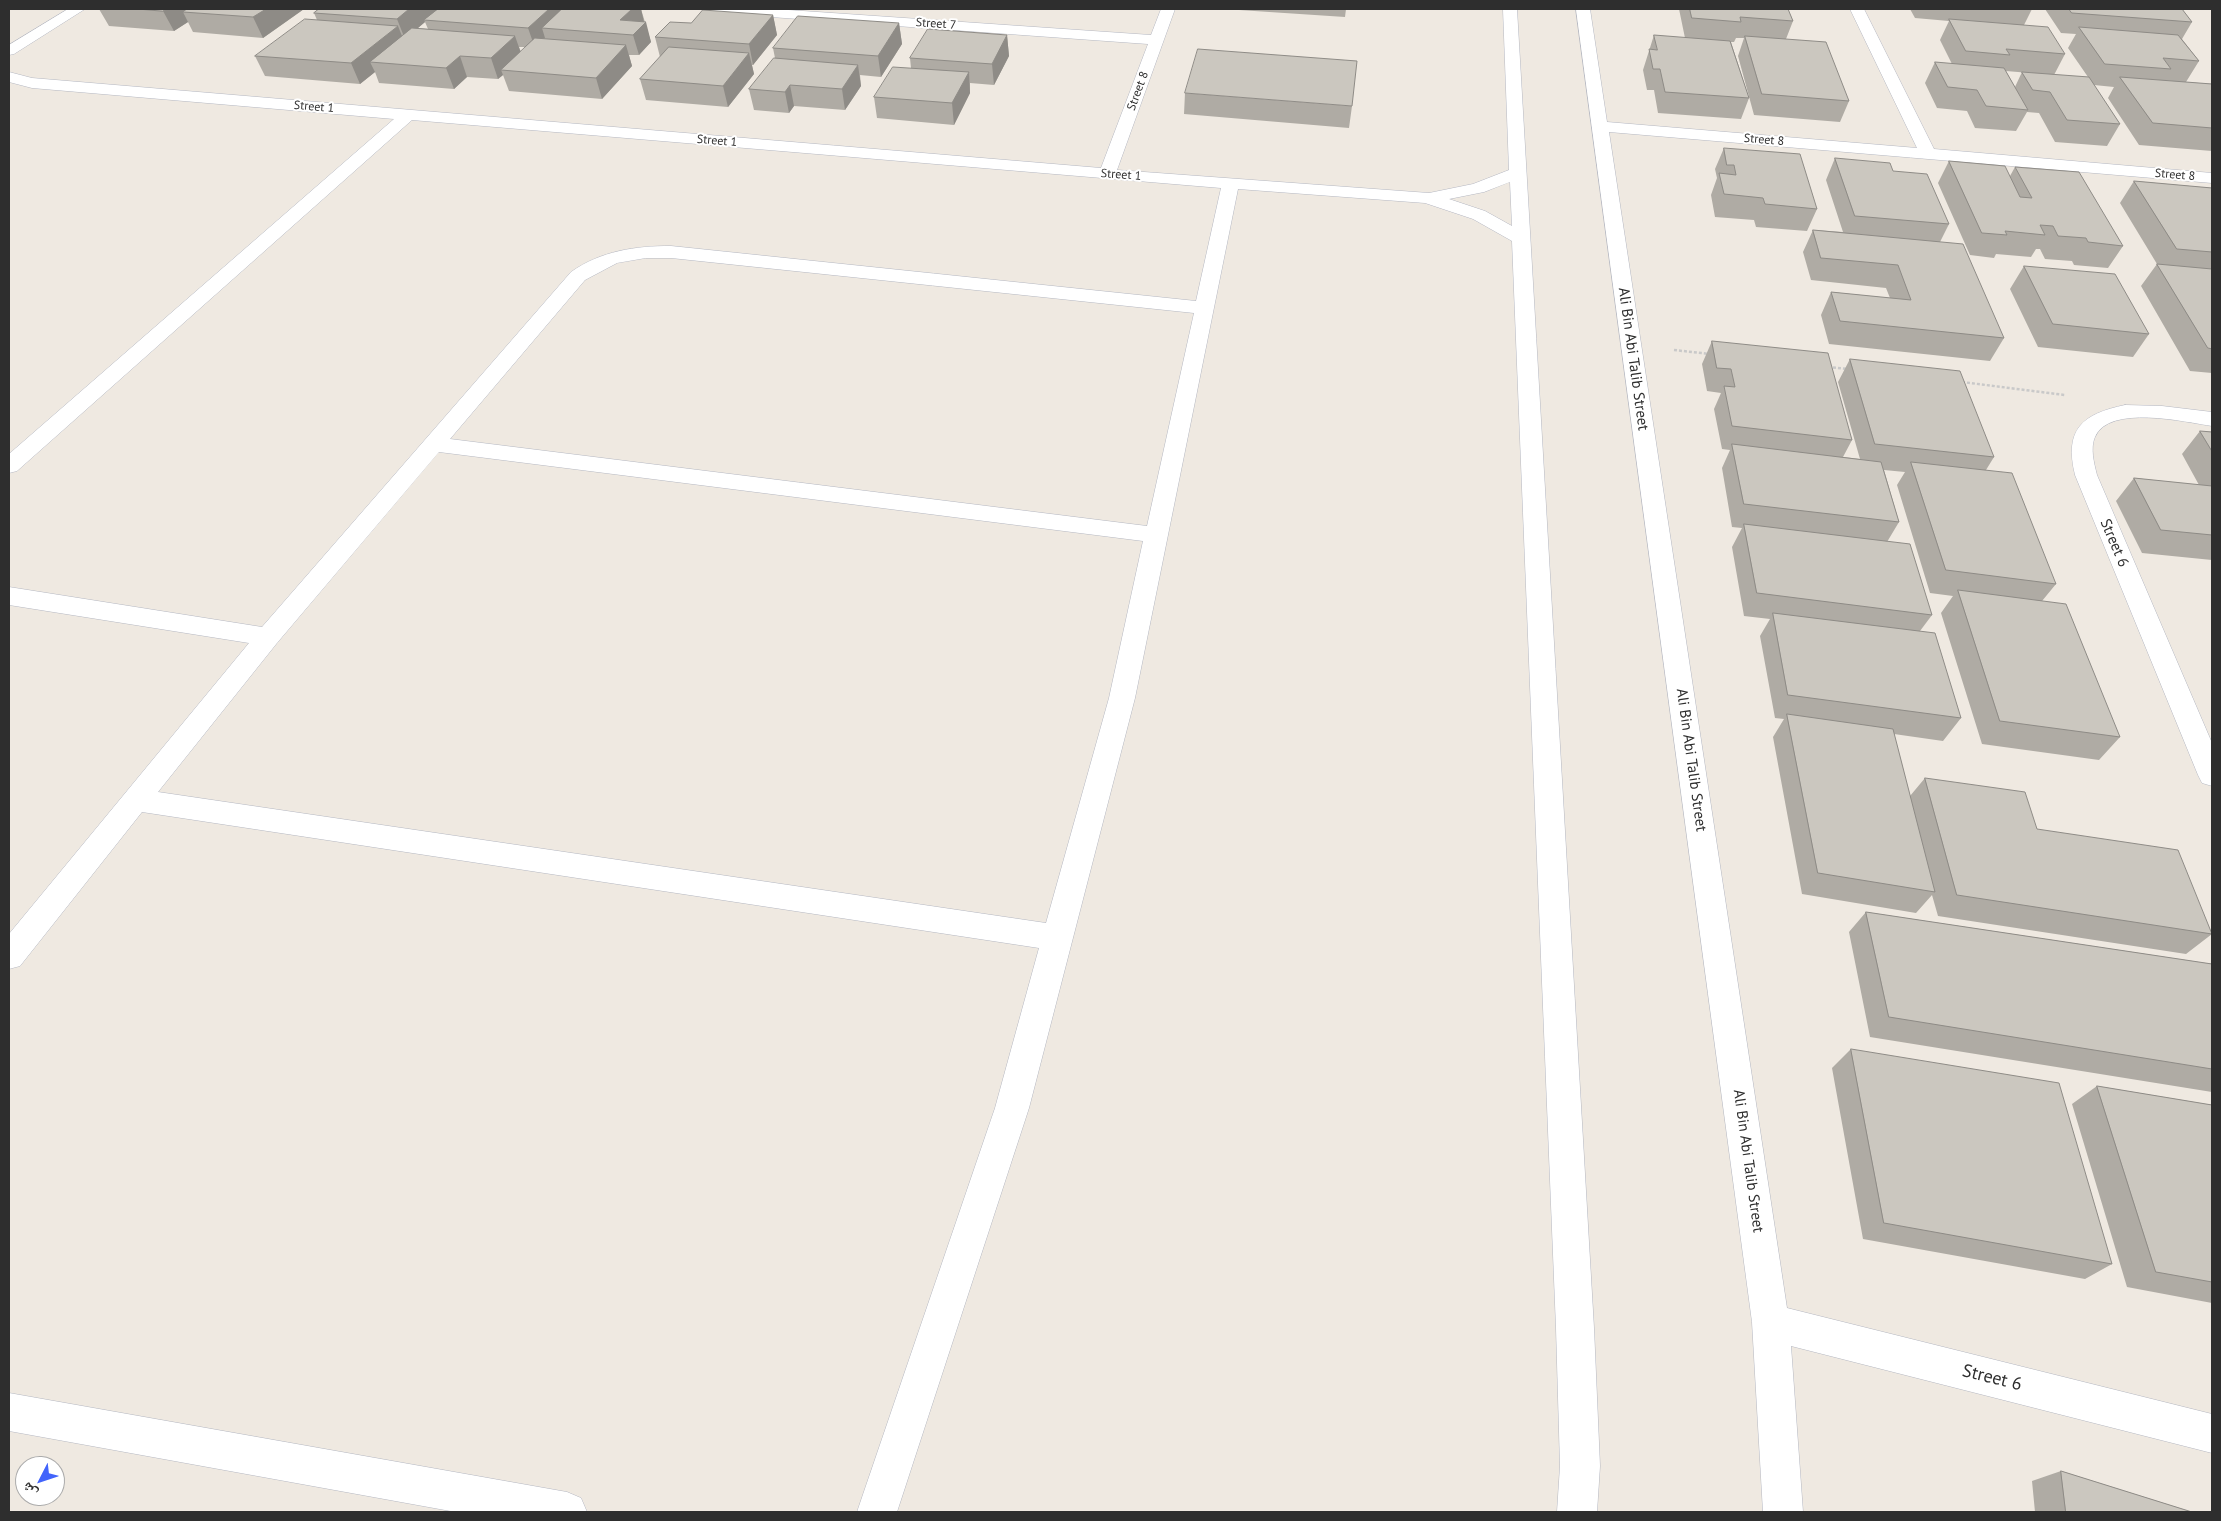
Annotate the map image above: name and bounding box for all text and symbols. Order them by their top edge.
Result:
street label: Street 7 [915,15,957,33]
street label: Street 8 [1124,70,1152,112]
street label: Street 1 [293,98,335,116]
street label: Street 8 [1743,131,1785,149]
street label: Street 1 [696,132,738,150]
street label: Street 1 [1100,166,1142,184]
street label: Street 8 [2154,166,2196,184]
street label: Ali Bin Abi Talib Street [1614,286,1652,432]
street label: Street 6 [2096,516,2132,570]
street label: Ali Bin Abi Talib Street [1672,687,1710,833]
street label: Ali Bin Abi Talib Street [1729,1088,1767,1234]
street label: Street 6 [1960,1360,2024,1396]
north arrow [15,1456,65,1506]
text: ش [18,1479,41,1502]

